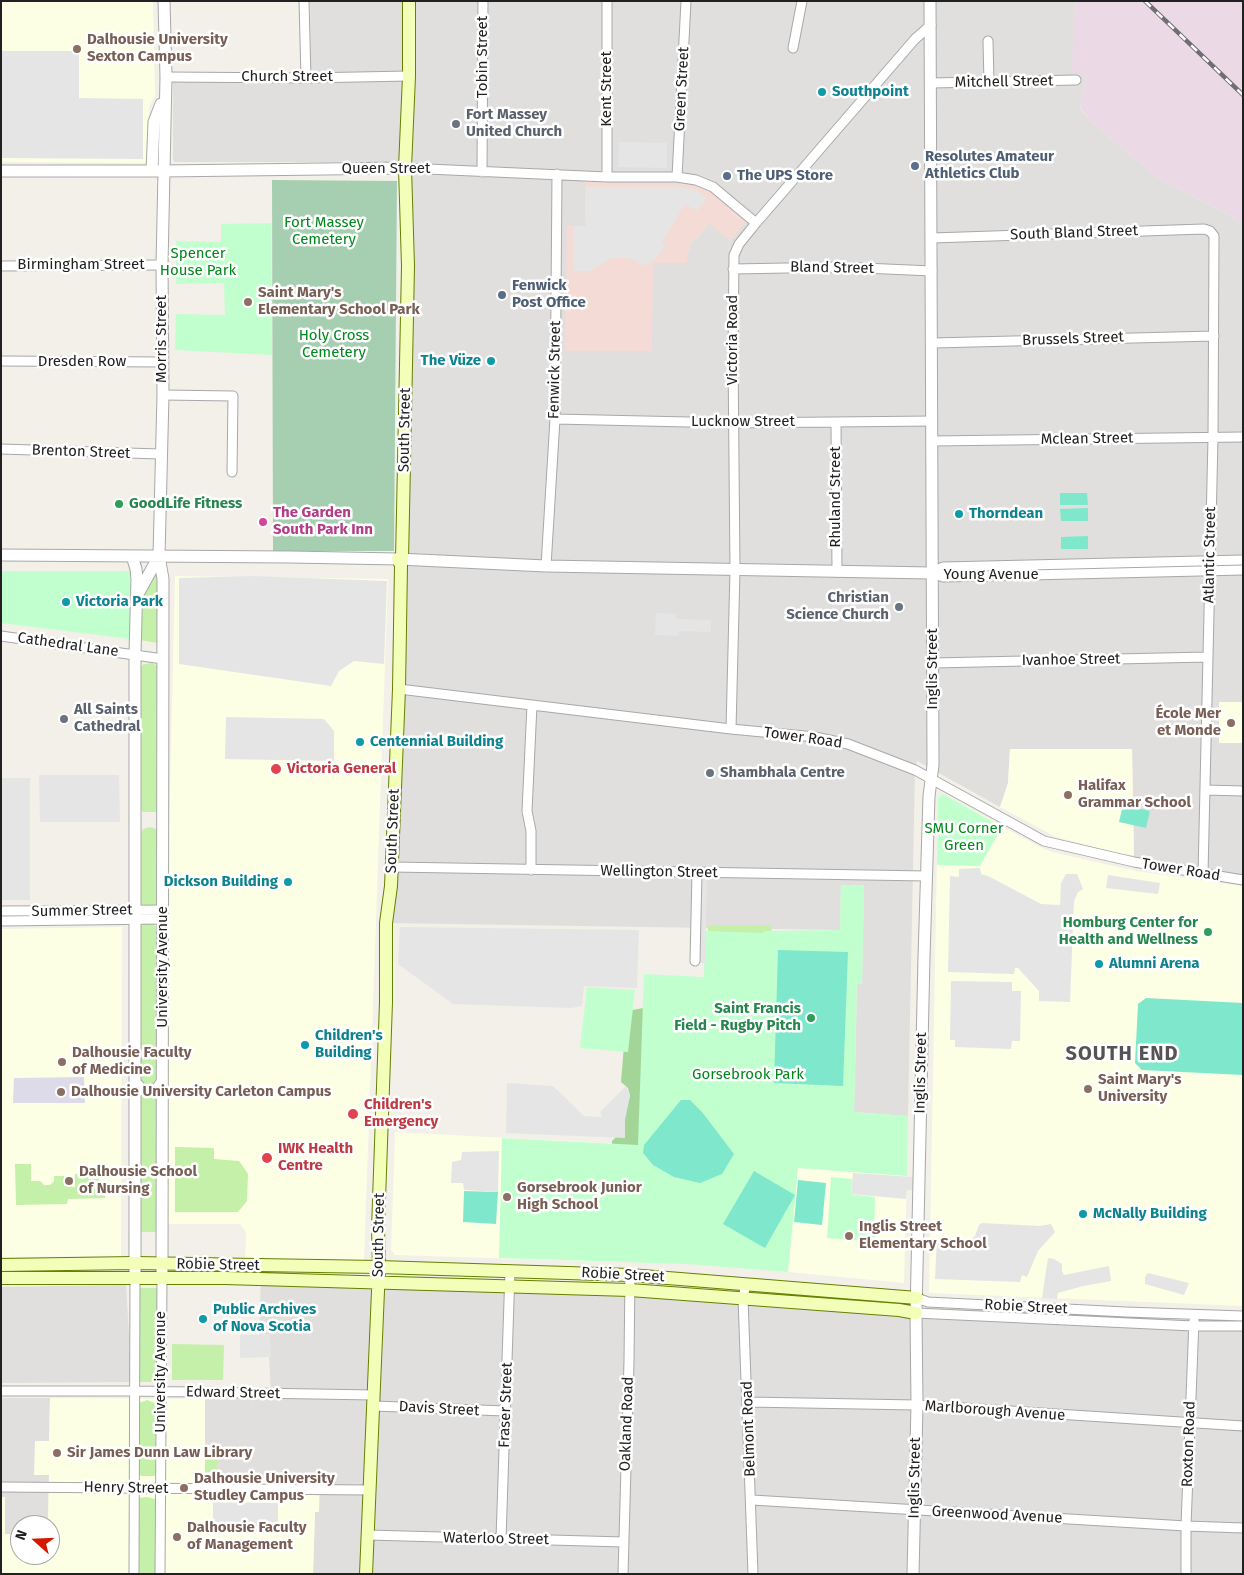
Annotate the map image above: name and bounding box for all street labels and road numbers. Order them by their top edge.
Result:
street label: Tobin Street [474,16,492,98]
street label: Green Street [671,46,693,132]
street label: Kent Street [598,51,616,127]
street label: Church Street [241,68,333,86]
street label: Mitchell Street [955,72,1053,92]
street label: Queen Street [342,160,430,178]
street label: South Bland Street [1010,222,1138,244]
street label: Birmingham Street [17,256,145,274]
street label: Bland Street [790,258,874,278]
street label: Morris Street [153,295,171,383]
street label: Victoria Road [724,295,742,385]
street label: Fenwick Street [545,321,565,419]
street label: Brussels Street [1022,328,1124,350]
street label: Dresden Row [38,353,126,371]
street label: South Street [395,388,415,472]
street label: Lucknow Street [691,413,795,431]
street label: Mclean Street [1040,429,1134,449]
street label: Brenton Street [31,441,131,463]
street label: Rhuland Street [827,446,845,548]
street label: Atlantic Street [1200,507,1220,603]
street label: Young Avenue [943,566,1039,584]
street label: Inglis Street [924,628,942,710]
street label: Cathedral Lane [16,629,120,661]
street label: Ivanhoe Street [1021,650,1121,670]
street label: Tower Road [763,724,843,752]
street label: South Street [383,788,403,874]
street label: Tower Road [1141,855,1221,885]
street label: Wellington Street [600,862,718,882]
street label: Summer Street [31,901,133,921]
street label: University Avenue [154,906,172,1028]
street label: Inglis Street [911,1032,931,1114]
street label: South Street [369,1193,389,1277]
street label: Robie Street [176,1255,260,1275]
street label: Robie Street [581,1264,665,1286]
street label: Robie Street [984,1296,1068,1318]
street label: University Avenue [152,1311,170,1433]
street label: Fraser Street [496,1362,516,1448]
street label: Oakland Road [616,1376,638,1472]
street label: Belmont Road [738,1381,760,1477]
street label: Edward Street [186,1383,280,1403]
street label: Marlborough Avenue [924,1397,1066,1425]
street label: Davis Street [398,1398,480,1420]
street label: Roxton Road [1179,1401,1199,1487]
street label: Inglis Street [905,1437,925,1519]
street label: Henry Street [83,1478,169,1498]
street label: Greenwood Avenue [931,1503,1063,1527]
street label: Waterloo Street [443,1529,549,1549]

